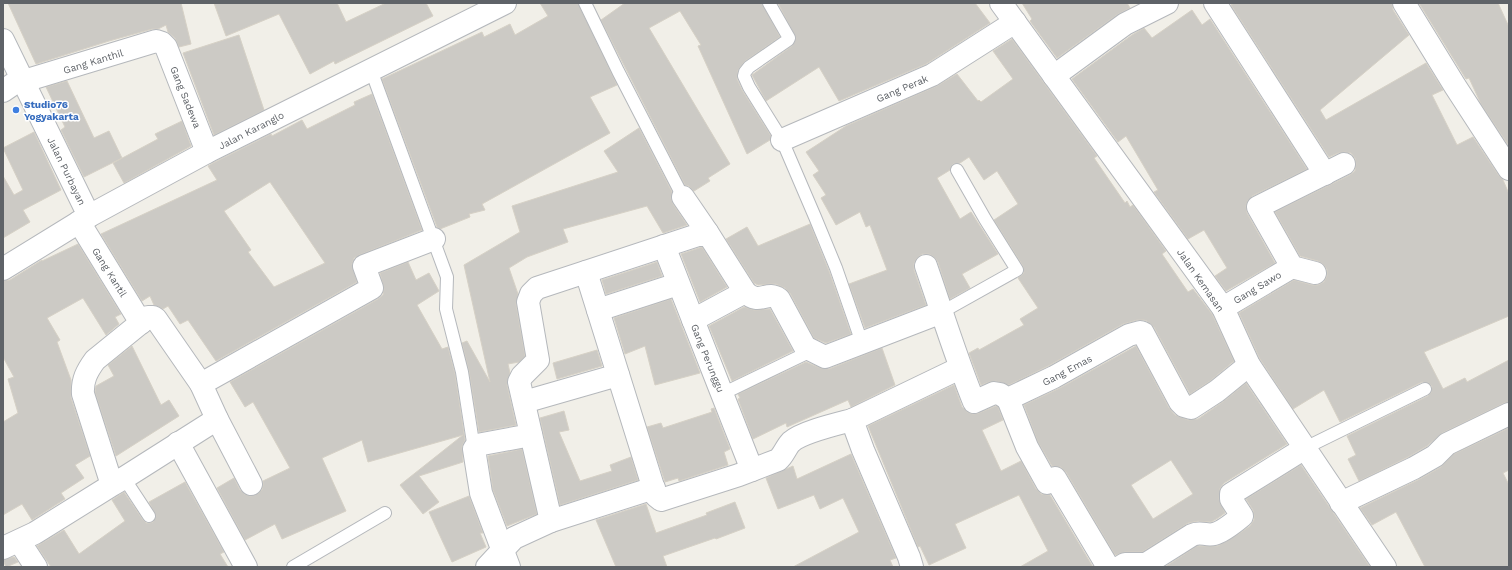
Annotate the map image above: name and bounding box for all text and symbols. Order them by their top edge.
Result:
street label: Gang Kanthil [62,47,124,76]
street label: Gang Sadewa [168,65,203,130]
street label: Gang Perak [875,73,930,104]
place label: Studio76 Yogyakarta [24,99,79,122]
marker: Studio76 Yogyakarta [11,105,21,115]
street label: Jalan Karanglo [217,109,286,152]
street label: Jalan Purbayan [45,135,88,207]
street label: Gang Kantil [90,246,129,299]
street label: Jalan Kemasan [1175,247,1226,314]
street label: Gang Sawo [1231,269,1283,306]
street label: Gang Perunggu [689,322,726,394]
street label: Gang Emas [1041,353,1094,388]

